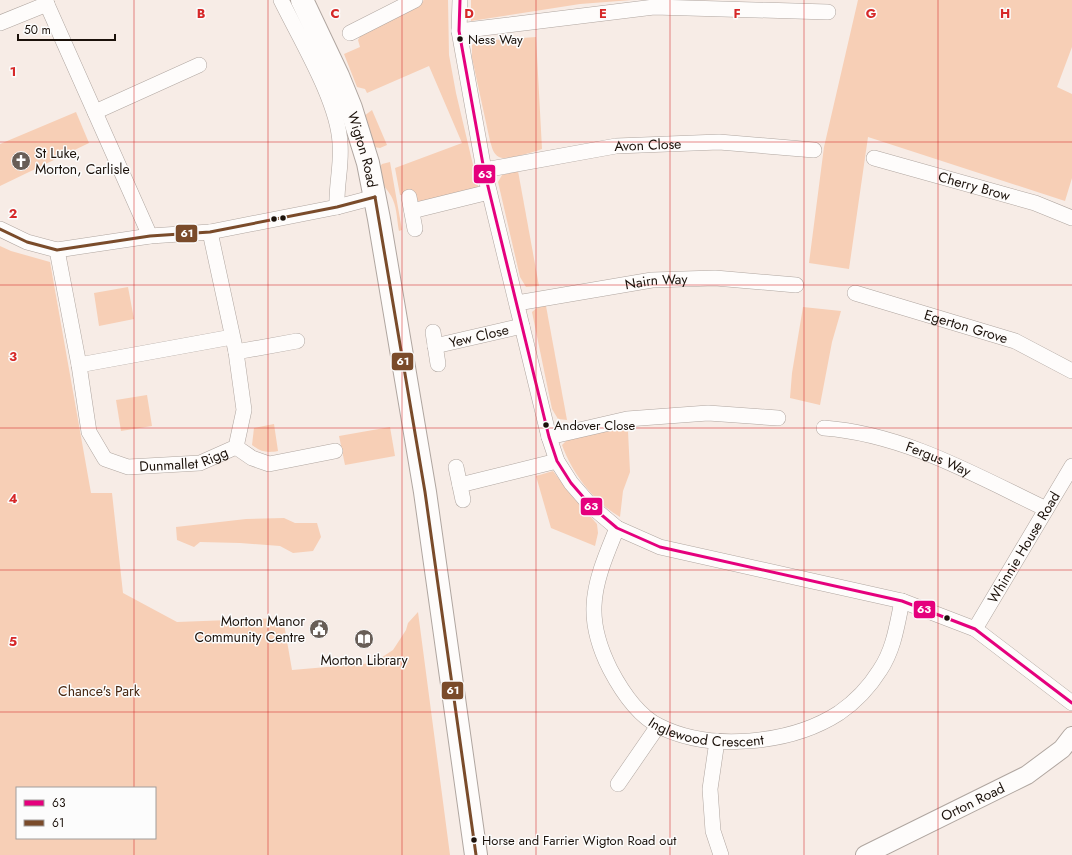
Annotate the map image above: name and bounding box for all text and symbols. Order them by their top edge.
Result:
text: B [197,4,206,23]
text: C [330,4,340,23]
text: D [464,4,474,23]
text: E [599,4,607,23]
text: F [733,4,741,23]
text: G [866,4,877,23]
text: H [1000,4,1010,23]
scale bar [18,16,115,42]
text: 50 m [24,21,51,39]
place label: Ness Way [468,30,523,49]
marker: Ness Way [455,34,465,44]
text: 1 [10,62,16,81]
street label: Wigton Road [343,109,383,189]
street label: Avon Close [614,133,682,156]
place label: St Luke, Morton, Carlisle [35,143,130,179]
church icon: St Luke, Morton, Carlisle [10,150,32,172]
line badge: 63 [473,164,496,184]
text: 63 [478,166,492,182]
street label: Cherry Brow [936,166,1013,206]
text: 2 [9,204,17,223]
unlabelled marker [278,213,288,223]
unlabelled marker [269,214,279,224]
line badge: 61 [175,224,198,243]
text: 61 [181,225,193,241]
street label: Nairn Way [623,269,689,294]
street label: Egerton Grove [922,304,1010,348]
street label: Yew Close [447,319,511,352]
text: 3 [9,347,17,366]
line badge: 61 [391,352,414,371]
text: 61 [397,353,409,369]
place label: Andover Close [554,416,636,435]
marker: Andover Close [541,420,551,430]
street label: Fergus Way [903,436,975,482]
street label: Dunmallet Rigg [139,442,231,476]
street label: Whinnie House Road [983,488,1065,607]
text: 4 [8,489,18,508]
line badge: 63 [580,497,603,516]
text: 63 [584,498,598,514]
line badge: 63 [913,600,936,619]
text: 63 [917,601,931,617]
place label: Morton Manor Community Centre [195,611,305,647]
unlabelled marker [942,613,952,623]
public building icon: Morton Manor Community Centre [308,618,330,640]
library icon: Morton Library [353,628,375,650]
text: 5 [9,632,17,651]
place label: Morton Library [320,650,408,670]
park label: Chance's Park [58,681,141,701]
line badge: 61 [441,681,464,700]
text: 61 [447,682,459,698]
street label: Inglewood Crescent [644,712,766,752]
street label: Orton Road [937,778,1008,826]
legend [16,787,156,839]
text: 63 [52,794,66,812]
text: 61 [52,814,64,832]
place label: Horse and Farrier Wigton Road out [482,831,677,850]
marker: Horse and Farrier Wigton Road out [469,835,479,845]

